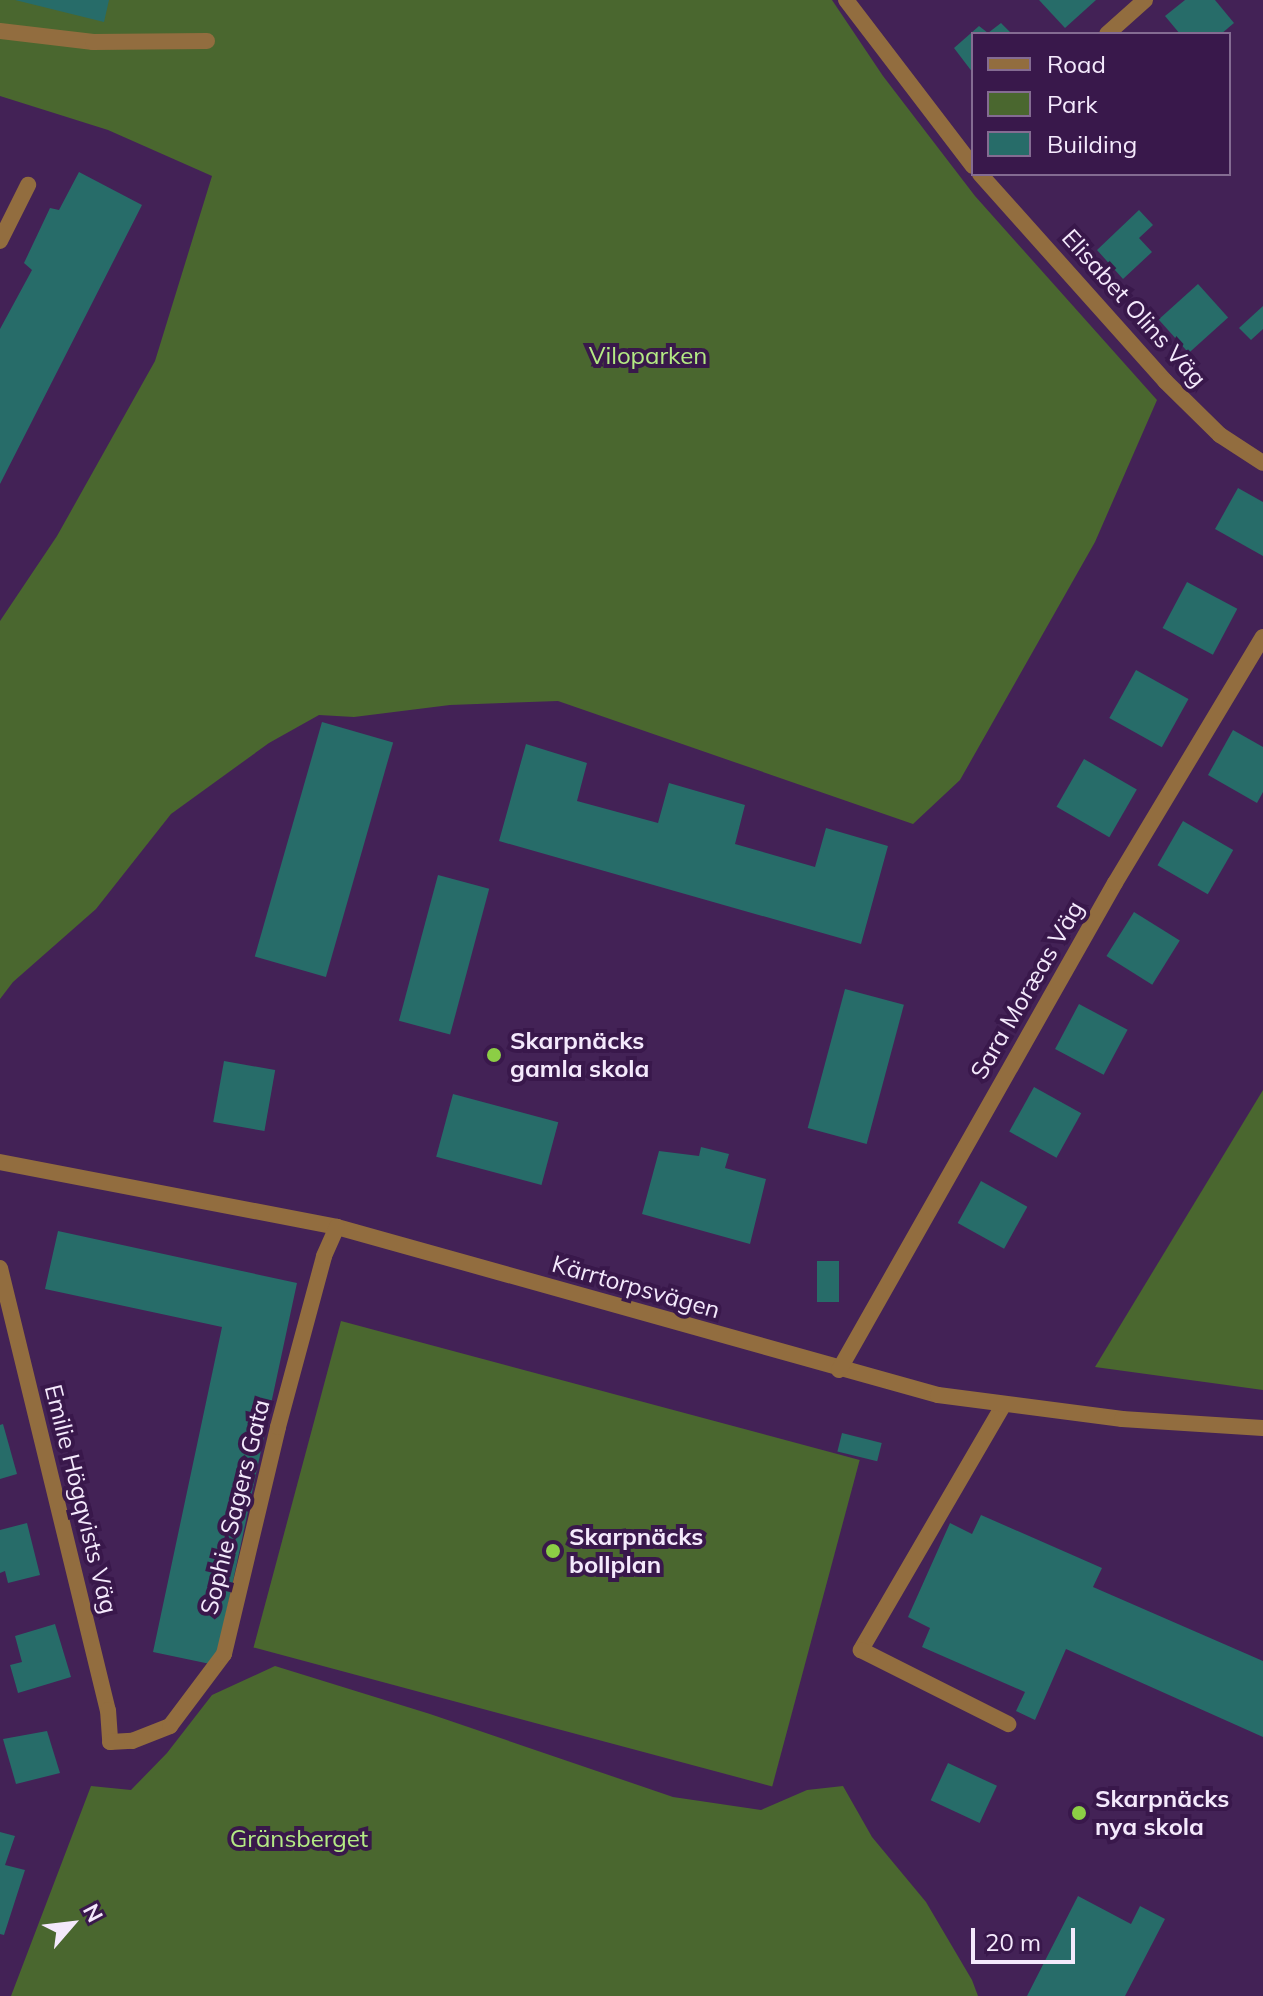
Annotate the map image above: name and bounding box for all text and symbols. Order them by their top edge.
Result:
legend [971,32,1231,176]
text: Road [1047,49,1106,79]
text: Park [1047,89,1098,119]
text: Building [1047,129,1137,159]
street label: Elisabet Olins Väg [1056,223,1212,393]
park label: Viloparken [589,342,707,370]
street label: Sara Moræas Väg [964,896,1090,1084]
place label: Skarpnäcks gamla skola [510,1027,649,1083]
marker: Skarpnäcks gamla skola [485,1046,503,1064]
street label: Kärrtorpsvägen [549,1249,723,1325]
street label: Emilie Högqvists Väg [39,1381,123,1617]
street label: Sophie Sagers Gata [194,1397,276,1617]
place label: Skarpnäcks bollplan [569,1523,703,1579]
marker: Skarpnäcks bollplan [544,1542,562,1560]
place label: Skarpnäcks nya skola [1095,1785,1229,1841]
marker: Skarpnäcks nya skola [1070,1804,1088,1822]
park label: Gränsberget [230,1825,368,1853]
north arrow [32,1884,112,1964]
text: N [77,1899,109,1927]
scale bar [975,1912,1079,1962]
text: 20 m [985,1927,1041,1957]

